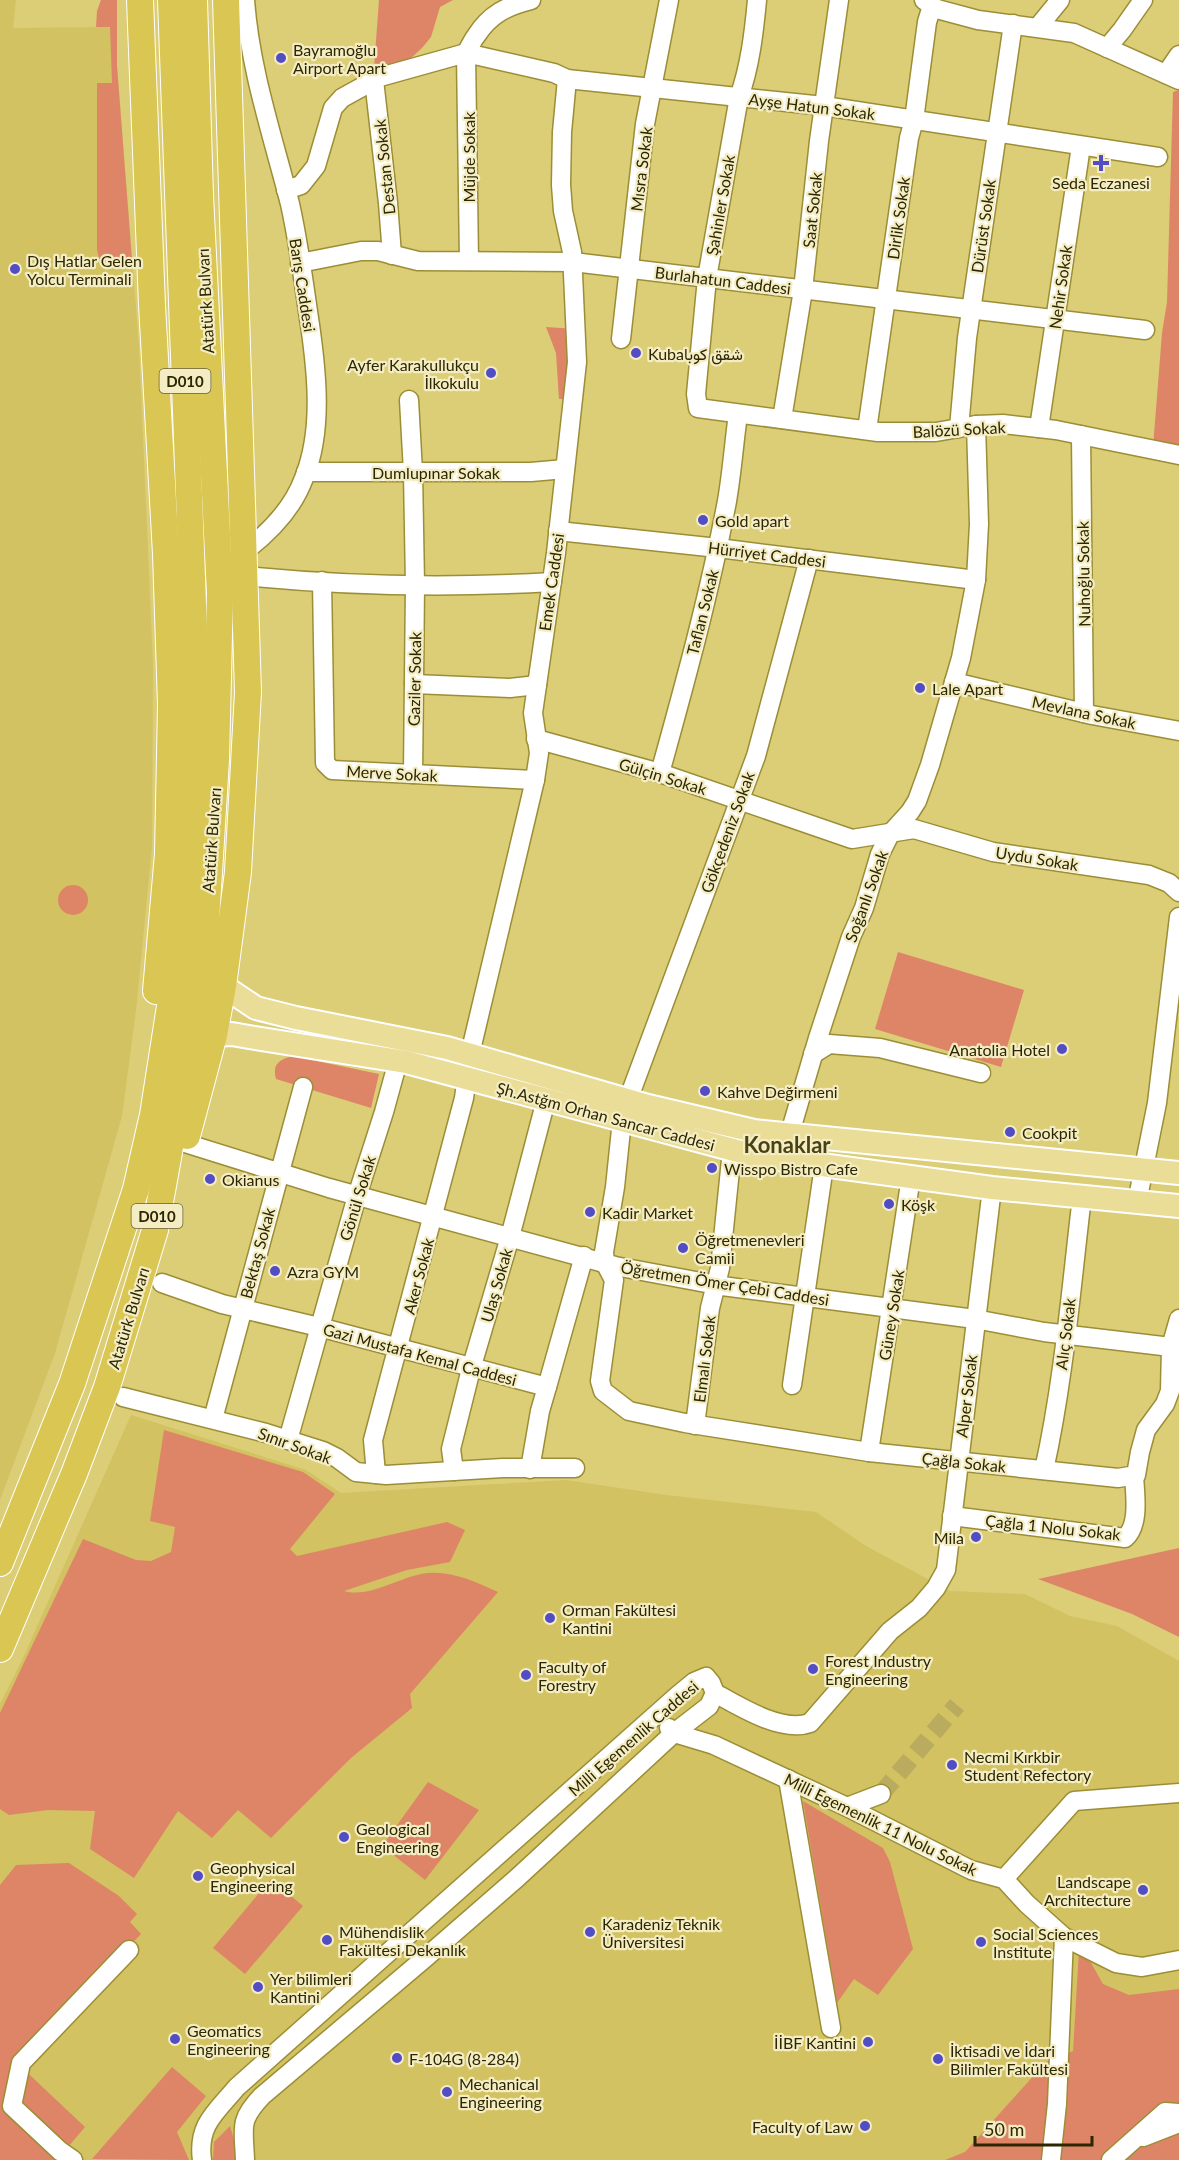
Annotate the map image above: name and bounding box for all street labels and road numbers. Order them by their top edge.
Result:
street label: Ayşe Hatun Sokak [748,89,877,123]
street label: Müjde Sokak [459,111,478,202]
street label: Destan Sokak [369,117,398,216]
street label: Mısra Sokak [626,125,656,212]
street label: Şahinler Sokak [702,152,738,257]
street label: Saat Sokak [799,170,826,249]
street label: Dirlik Sokak [883,175,913,261]
street label: Dürüst Sokak [967,177,999,274]
street label: Barış Caddesi [286,237,320,333]
street label: Nehir Sokak [1045,243,1075,330]
street label: Atatürk Bulvarı [193,248,217,354]
street label: Burlahatun Caddesi [654,262,792,298]
road number: D010 [160,369,210,393]
street label: Balözü Sokak [912,417,1007,441]
street label: Dumlupınar Sokak [372,463,501,482]
street label: Nuhoğlu Sokak [1073,520,1093,627]
street label: Emek Caddesi [535,532,567,632]
street label: Hürriyet Caddesi [707,537,827,571]
street label: Taflan Sokak [682,566,722,657]
street label: Gaziler Sokak [404,631,424,726]
street label: Mevlana Sokak [1030,692,1139,732]
street label: Gülçin Sokak [617,754,710,799]
street label: Merve Sokak [346,761,439,785]
street label: Gökçedeniz Sokak [696,768,758,895]
street label: Atatürk Bulvarı [198,787,224,893]
street label: Uydu Sokak [994,842,1081,874]
street label: Soğanlı Sokak [841,847,892,945]
street label: Şh.Astğm Orhan Sancar Caddesi [495,1078,717,1154]
street label: Gönül Sokak [335,1152,379,1243]
road number: D010 [132,1204,182,1228]
street label: Bektaş Sokak [236,1205,278,1301]
street label: Aker Sokak [399,1235,438,1316]
street label: Ulaş Sokak [476,1245,516,1324]
street label: Öğretmen Ömer Çebi Caddesi [619,1257,831,1309]
street label: Atatürk Bulvarı [104,1265,152,1371]
street label: Güney Sokak [874,1267,908,1362]
street label: Alıç Sokak [1051,1296,1079,1371]
street label: Elmalı Sokak [689,1313,719,1404]
street label: Gazi Mustafa Kemal Caddesi [321,1319,519,1389]
street label: Alper Sokak [951,1353,981,1439]
street label: Sınır Sokak [256,1423,335,1467]
street label: Çağla Sokak [921,1448,1008,1476]
street label: Çağla 1 Nolu Sokak [984,1510,1122,1544]
street label: Milli Egemenlik Caddesi [564,1676,702,1800]
street label: Milli Egemenlik 11 Nolu Sokak [781,1769,981,1879]

